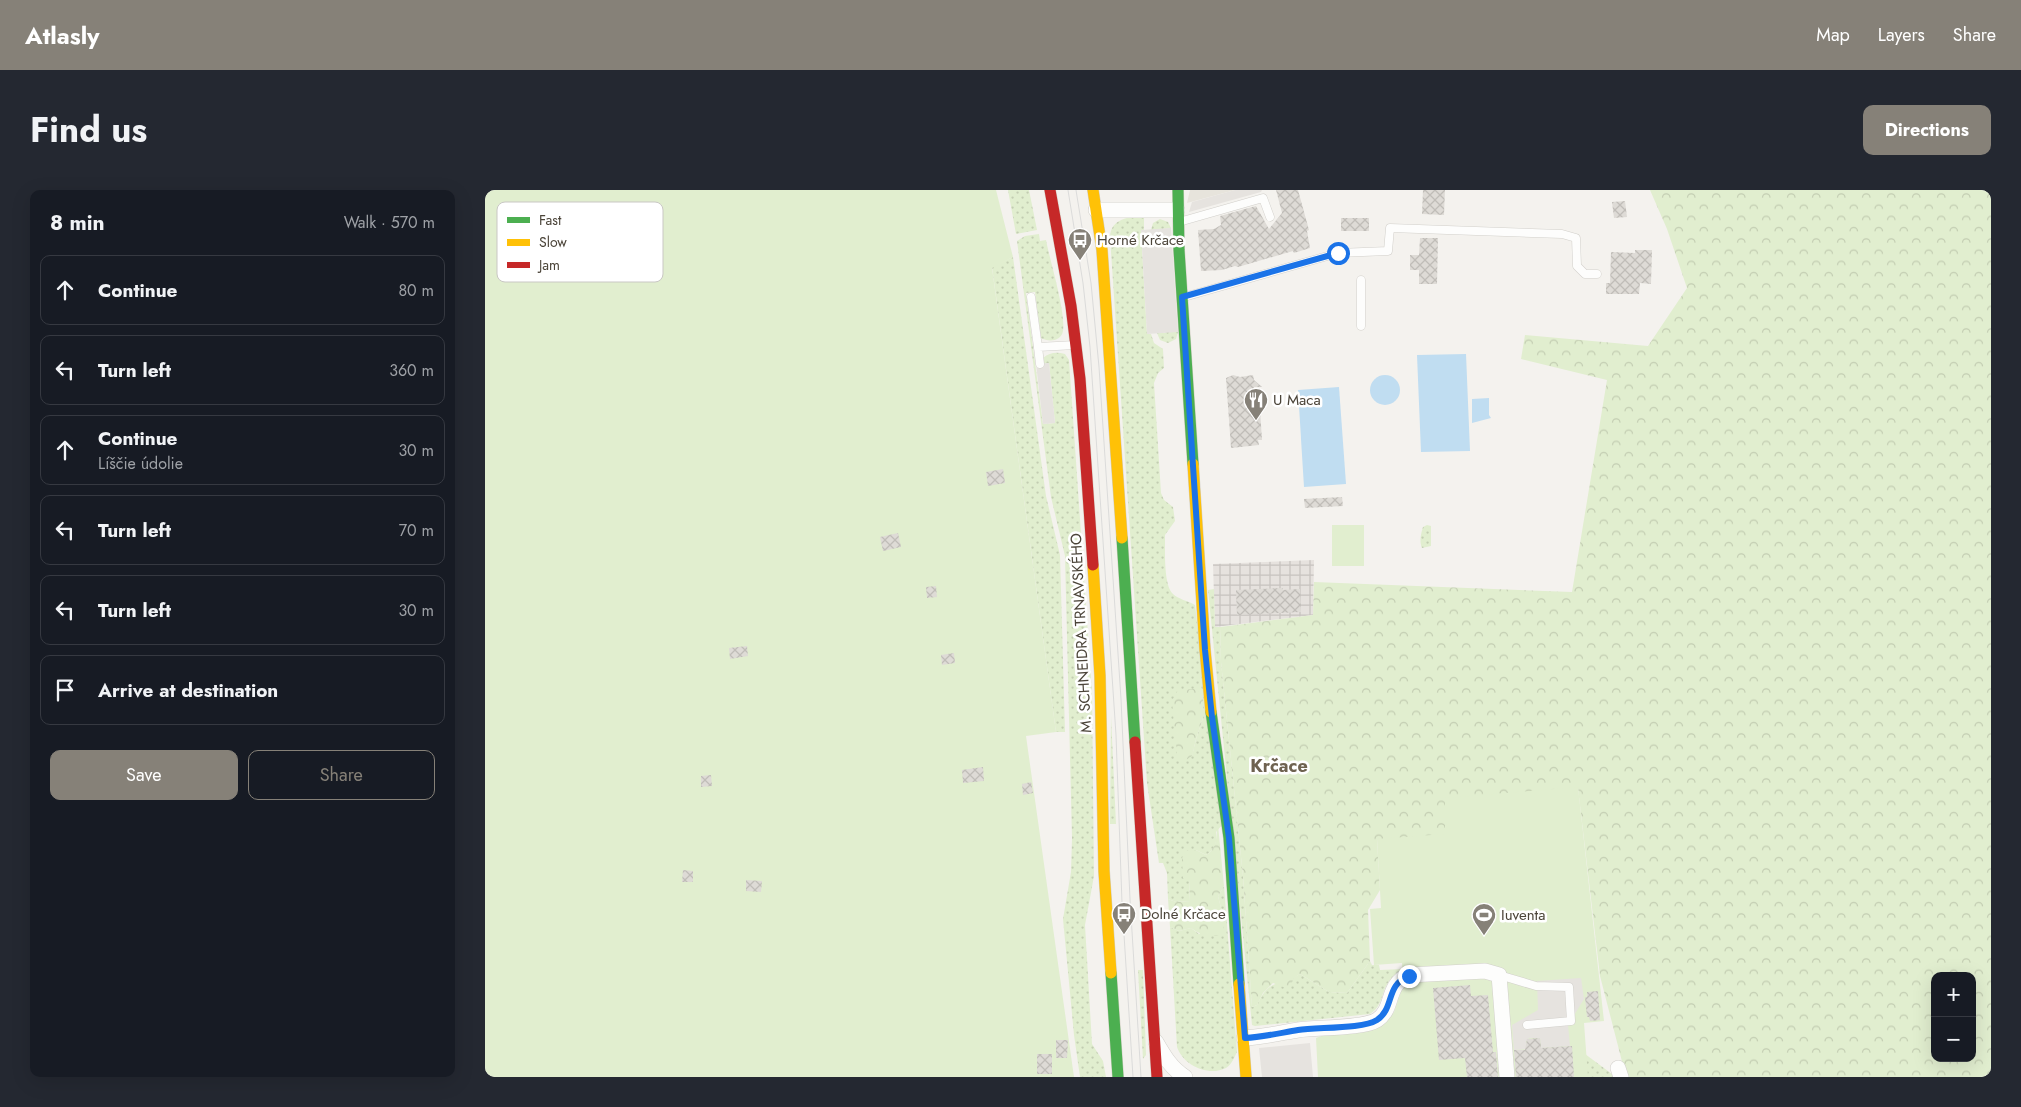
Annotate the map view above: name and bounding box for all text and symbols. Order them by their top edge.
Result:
text: Atlasly [25,18,100,53]
text: Map [1816,22,1850,48]
text: Layers [1878,22,1925,48]
text: Share [1953,22,1996,48]
text: Find us [30,105,147,155]
button: Directions [1863,105,1991,155]
legend [497,202,663,282]
text: 8 min [50,208,105,238]
text: Fast [539,210,562,230]
text: Walk · 570 m [344,211,435,234]
bus stop icon: Horné Krčace [1067,227,1093,261]
place label: Horné Krčace [1097,229,1184,251]
text: Slow [539,232,567,252]
route start [1327,242,1350,265]
text: Jam [537,255,560,275]
icon: ahead [51,276,79,304]
text: Continue [98,277,177,304]
text: 80 m [398,279,434,302]
icon: left [51,356,79,384]
text: Turn left [98,357,171,384]
text: 360 m [389,359,434,382]
restaurant icon: U Maca [1243,387,1269,421]
place label: U Maca [1273,389,1321,411]
text: Continue [98,425,177,452]
icon: ahead [51,436,79,464]
text: 30 m [398,439,434,462]
text: Líščie údolie [98,452,183,475]
icon: left [51,516,79,544]
text: Turn left [98,517,171,544]
text: 70 m [399,519,434,542]
street label: M. SCHNEIDRA TRNAVSKÉHO [1065,533,1097,733]
icon: left [51,596,79,624]
text: Turn left [98,597,171,624]
text: 30 m [398,599,434,622]
icon: arrive [51,676,79,704]
text: Arrive at destination [98,677,278,704]
button: Save [50,750,238,800]
button: Share [248,750,435,800]
district label: Krčace [1250,753,1308,779]
bus stop icon: Dolné Krčace [1111,901,1137,935]
sports icon: Iuventa [1471,902,1497,936]
place label: Dolné Krčace [1141,903,1226,925]
place label: Iuventa [1501,904,1545,926]
route end [1398,965,1421,988]
map controls [1931,972,1976,1062]
button: + [1931,972,1976,1017]
button: − [1931,1017,1976,1062]

